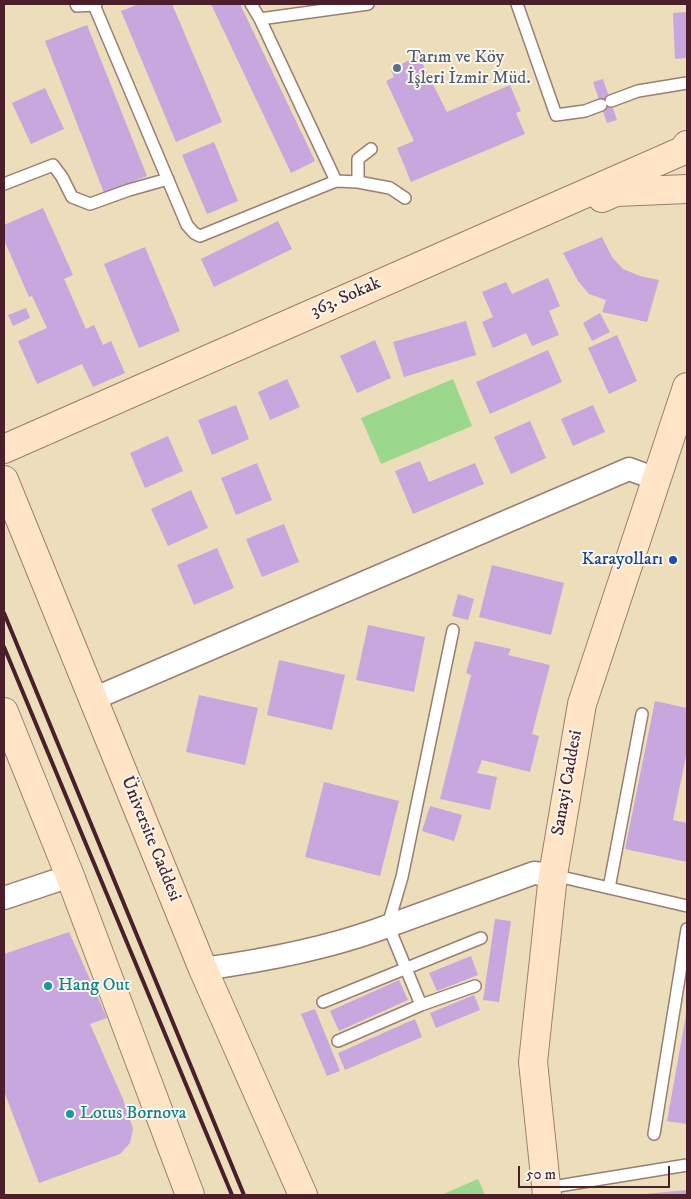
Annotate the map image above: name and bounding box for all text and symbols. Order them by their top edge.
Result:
place label: Tarım ve Köy İşleri İzmir Müd. [407,47,531,90]
marker: Tarım ve Köy İşleri İzmir Müd. [391,62,403,74]
street label: 363. Sokak [308,273,384,323]
place label: Karayolları [582,549,663,571]
marker: Karayolları [667,554,679,566]
street label: Sanayi Caddesi [548,729,588,837]
street label: Üniversite Caddesi [115,773,185,905]
place label: Hang Out [58,975,130,997]
marker: Hang Out [42,980,54,992]
place label: Lotus Bornova [80,1103,187,1125]
marker: Lotus Bornova [64,1108,76,1120]
scale bar [521,1156,674,1188]
text: 50 m [526,1165,556,1184]

